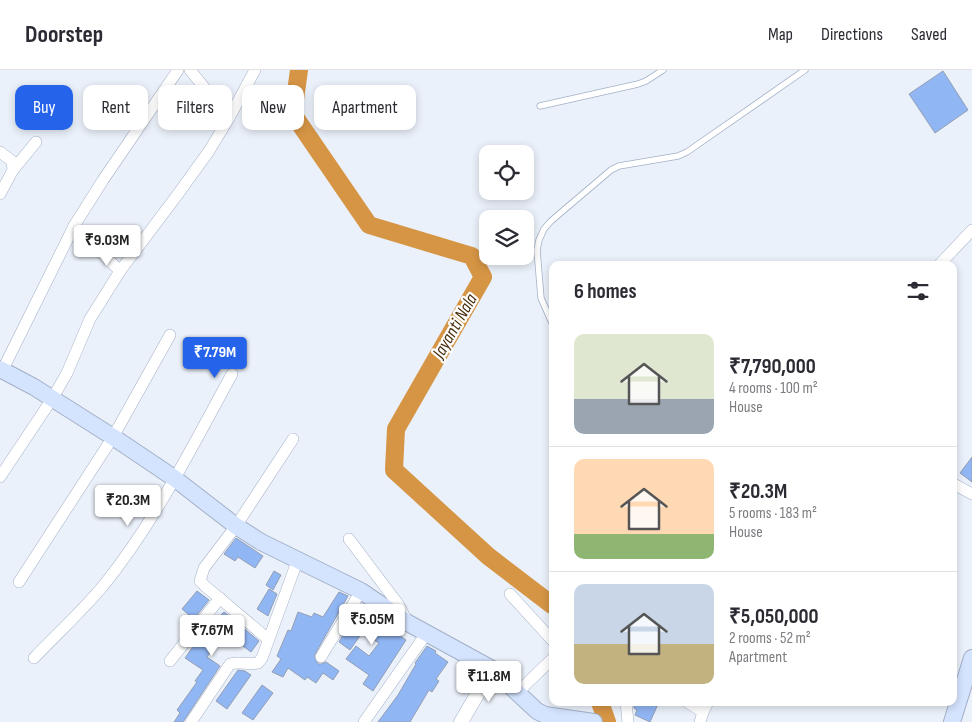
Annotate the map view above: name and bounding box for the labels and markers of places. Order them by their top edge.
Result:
pin: ₹9.03M [66,224,148,267]
pin: ₹7.79M [174,336,256,379]
pin: ₹20.3M [87,484,169,527]
pin: ₹5.05M [331,604,413,646]
pin: ₹7.67M [171,614,253,657]
pin: ₹11.8M [448,660,530,703]

